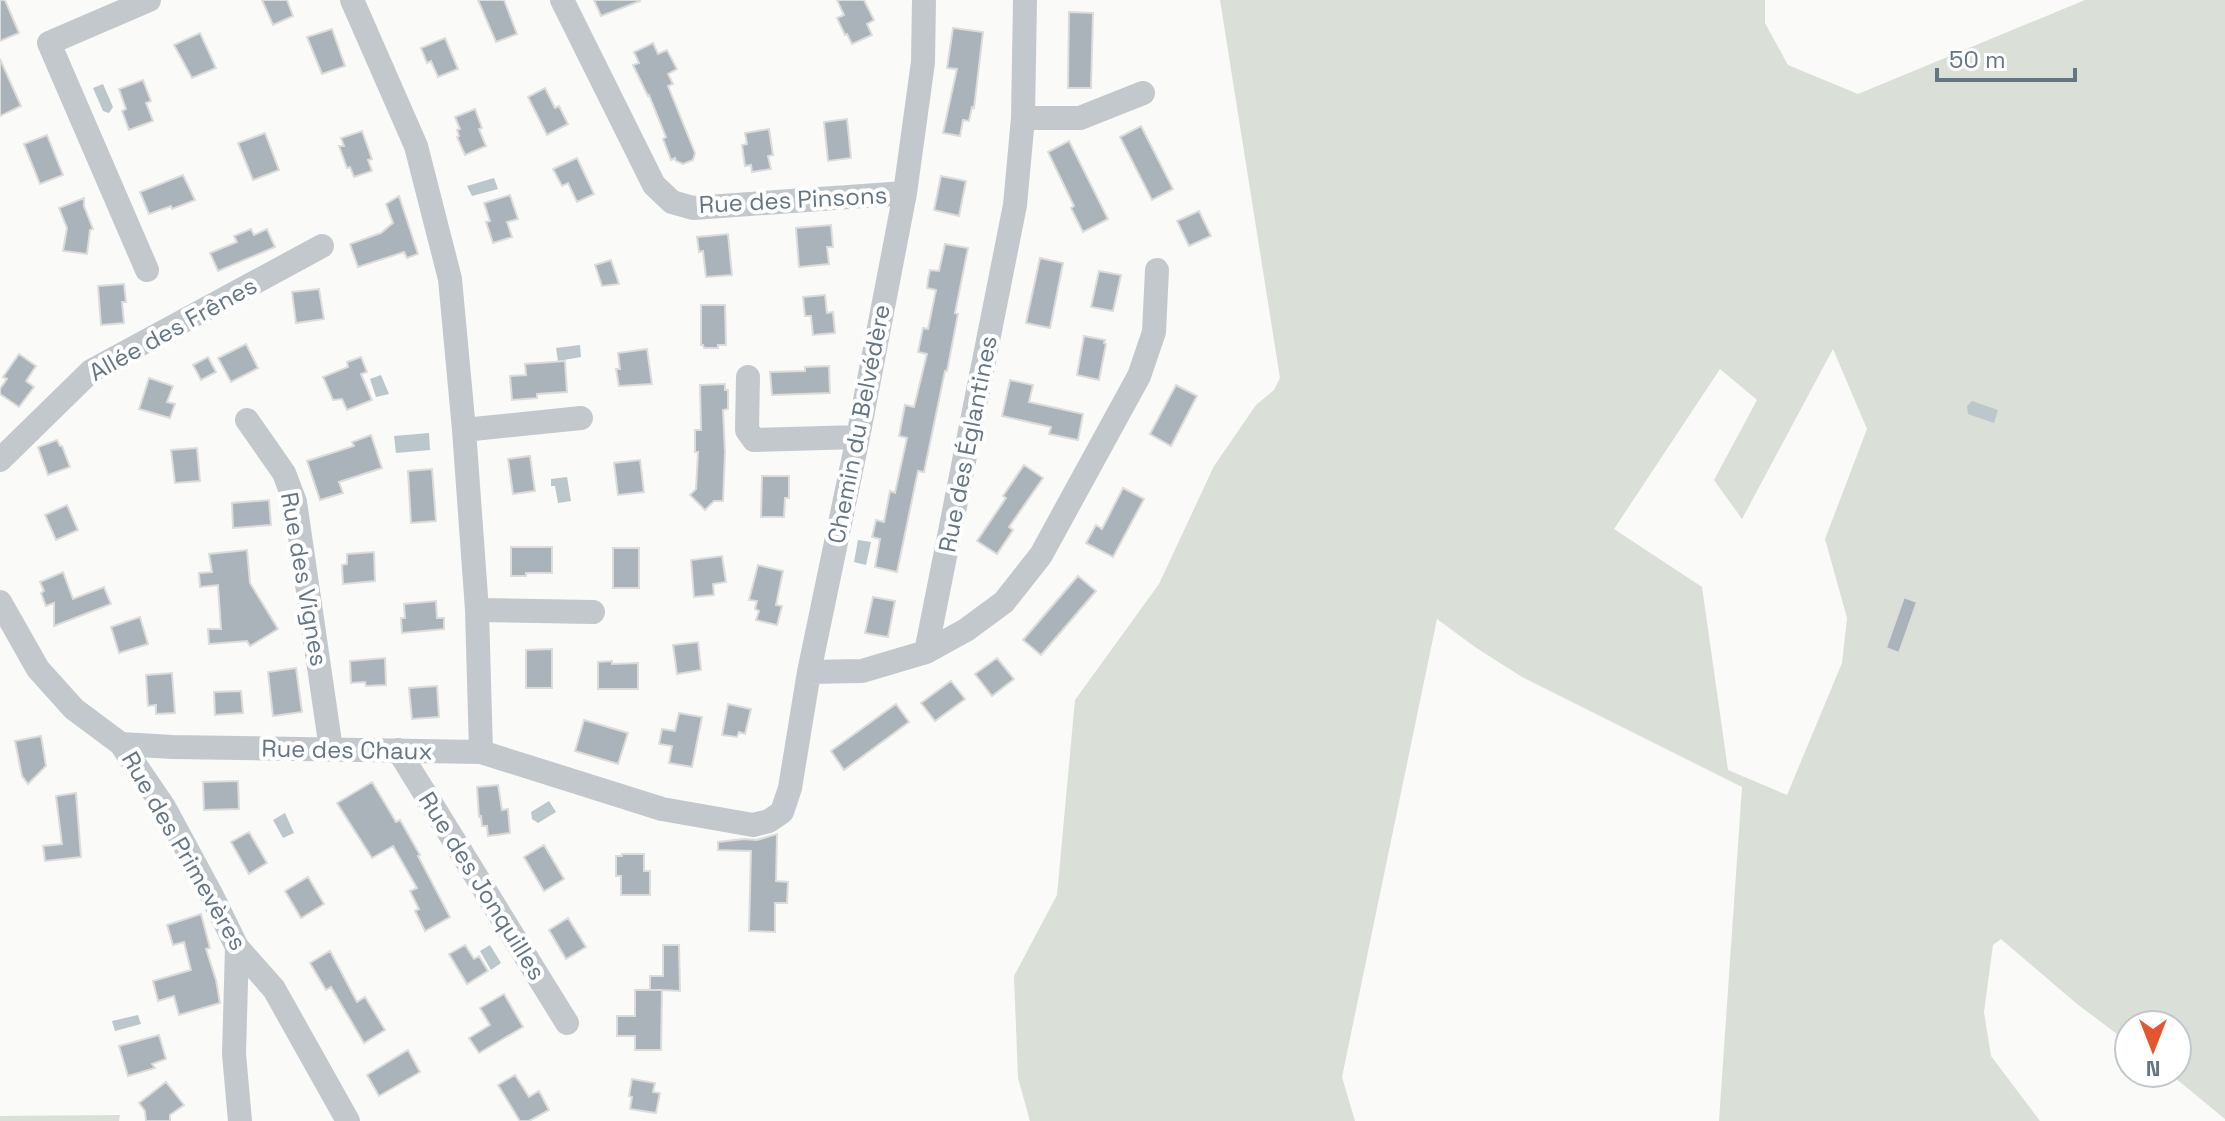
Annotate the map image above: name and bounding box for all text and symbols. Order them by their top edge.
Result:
scale bar [1937,32,2075,82]
text: 50 m [1949,44,2006,75]
street label: Rue des Pinsons [698,179,888,220]
street label: Allée des Frênes [83,270,262,388]
street label: Chemin du Belvédère [820,302,897,546]
street label: Rue des Églantines [931,333,1004,555]
street label: Rue des Vignes [274,490,335,668]
street label: Rue des Chaux [261,733,433,766]
street label: Rue des Primevères [115,746,254,956]
street label: Rue des Jonquilles [412,786,553,986]
north arrow [2113,1009,2193,1089]
text: N [2146,1055,2160,1083]

